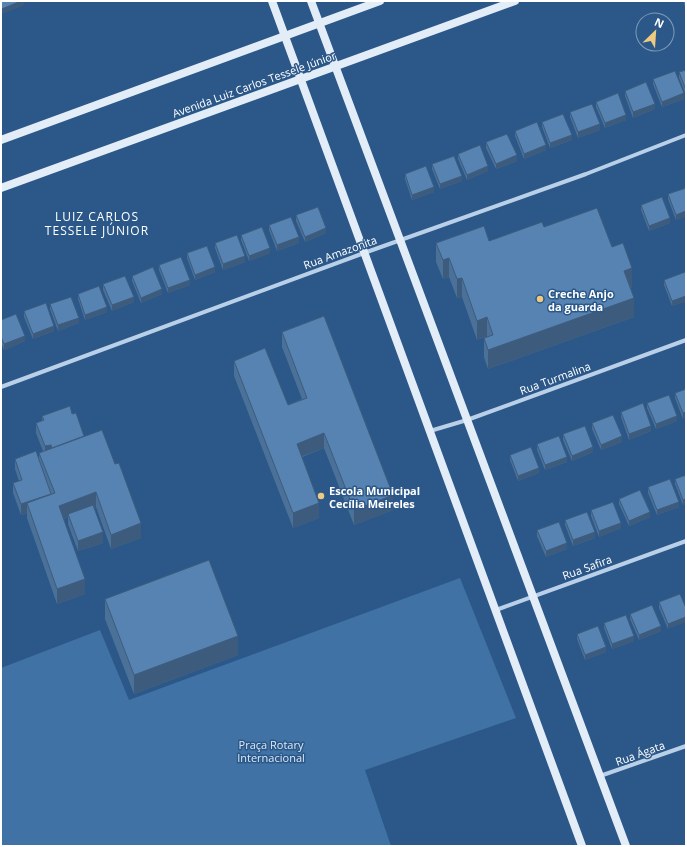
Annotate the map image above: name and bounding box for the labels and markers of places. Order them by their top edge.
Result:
place label: Creche Anjo da guarda [548,286,614,314]
marker: Creche Anjo da guarda [535,294,545,304]
place label: Escola Municipal Cecília Meireles [329,483,420,511]
marker: Escola Municipal Cecília Meireles [316,491,326,501]

